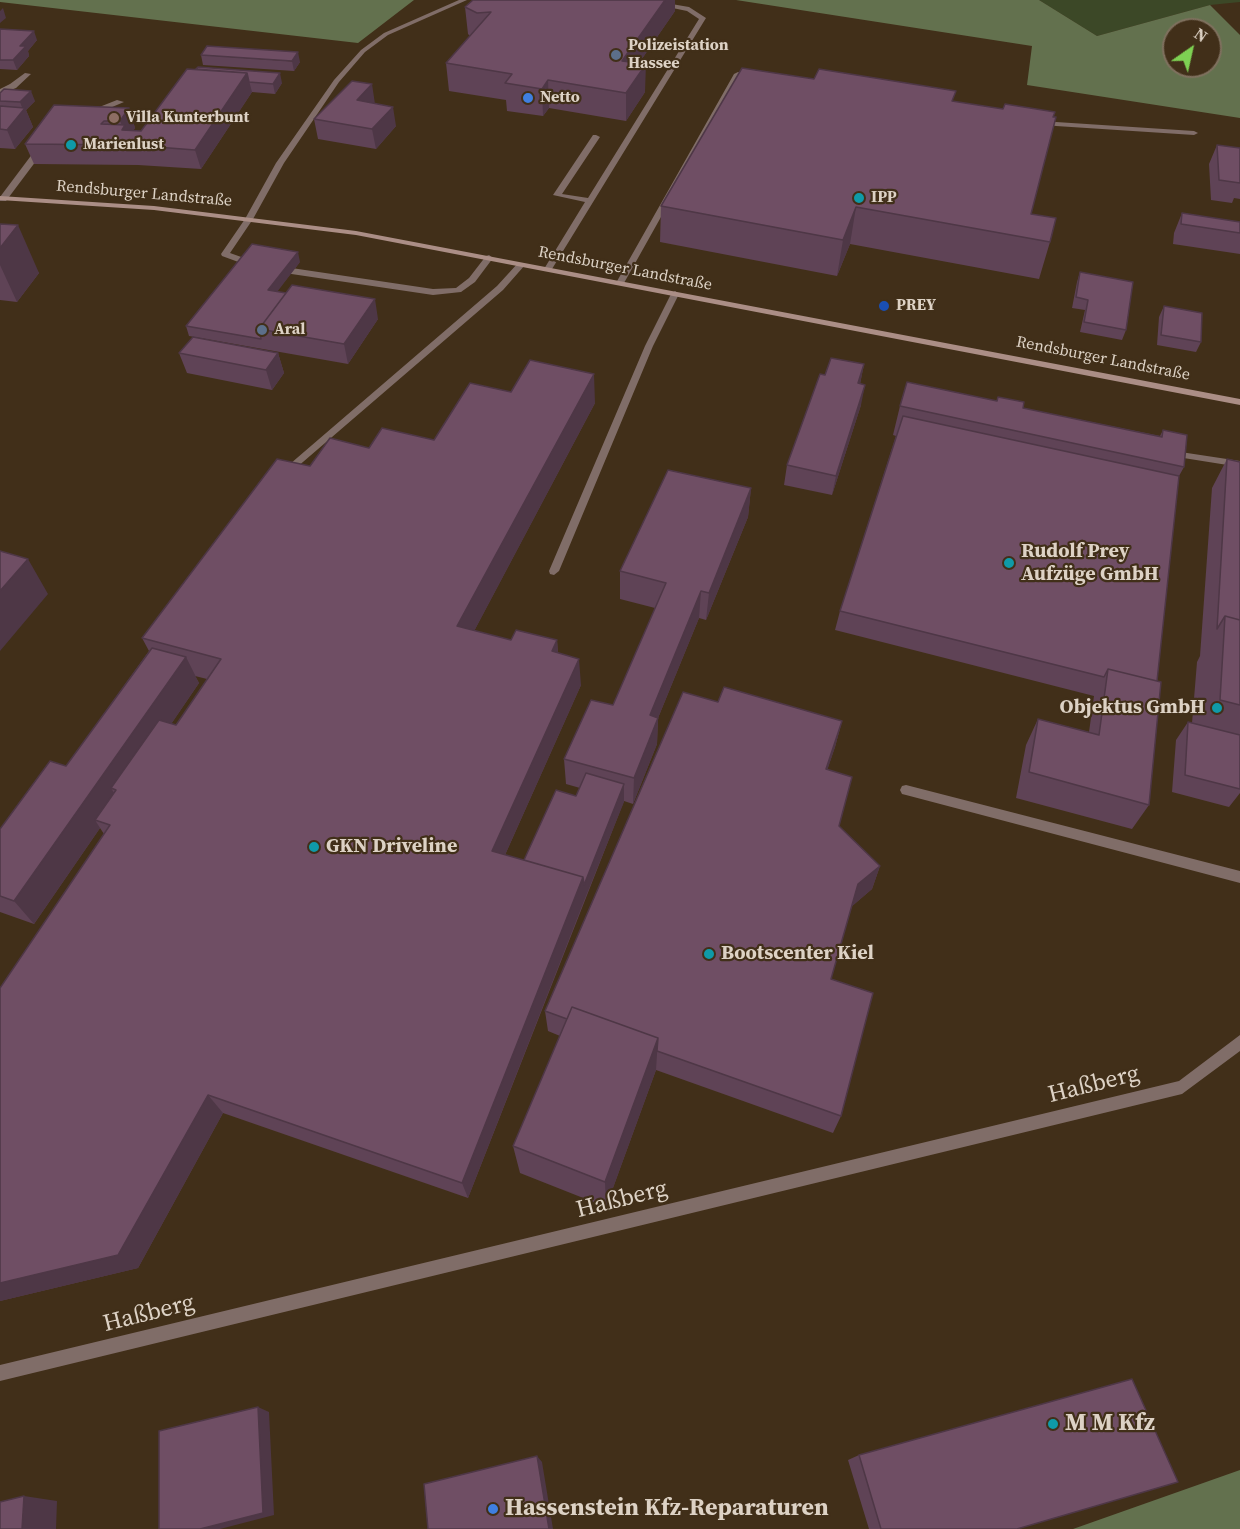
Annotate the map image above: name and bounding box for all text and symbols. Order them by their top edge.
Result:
north arrow [1162,18,1222,78]
text: N [1190,22,1212,47]
place label: Polizeistation Hassee [628,36,729,74]
marker: Polizeistation Hassee [609,48,623,62]
place label: Netto [540,88,580,108]
marker: Netto [521,91,535,105]
place label: Villa Kunterbunt [126,108,249,128]
marker: Villa Kunterbunt [107,111,121,125]
place label: Marienlust [83,135,164,155]
marker: Marienlust [64,138,78,152]
street label: Rendsburger Landstraße [55,177,233,211]
place label: IPP [871,188,897,208]
marker: IPP [852,191,866,205]
street label: Rendsburger Landstraße [536,243,714,295]
place label: PREY [896,296,936,316]
marker: PREY [877,299,891,313]
place label: Aral [274,320,306,340]
marker: Aral [255,323,269,337]
street label: Rendsburger Landstraße [1014,333,1192,385]
place label: Rudolf Prey Aufzüge GmbH [1021,540,1159,587]
marker: Rudolf Prey Aufzüge GmbH [1002,556,1016,570]
place label: Objektus GmbH [1060,696,1205,720]
marker: Objektus GmbH [1210,701,1224,715]
place label: GKN Driveline [326,835,457,859]
marker: GKN Driveline [307,840,321,854]
place label: Bootscenter Kiel [721,942,874,966]
marker: Bootscenter Kiel [702,947,716,961]
street label: Haßberg [1045,1060,1143,1110]
street label: Haßberg [573,1175,671,1225]
street label: Haßberg [100,1289,198,1339]
place label: M M Kfz [1065,1410,1155,1438]
marker: M M Kfz [1046,1417,1060,1431]
place label: Hassenstein Kfz-Reparaturen [505,1495,829,1523]
marker: Hassenstein Kfz-Reparaturen [486,1502,500,1516]

